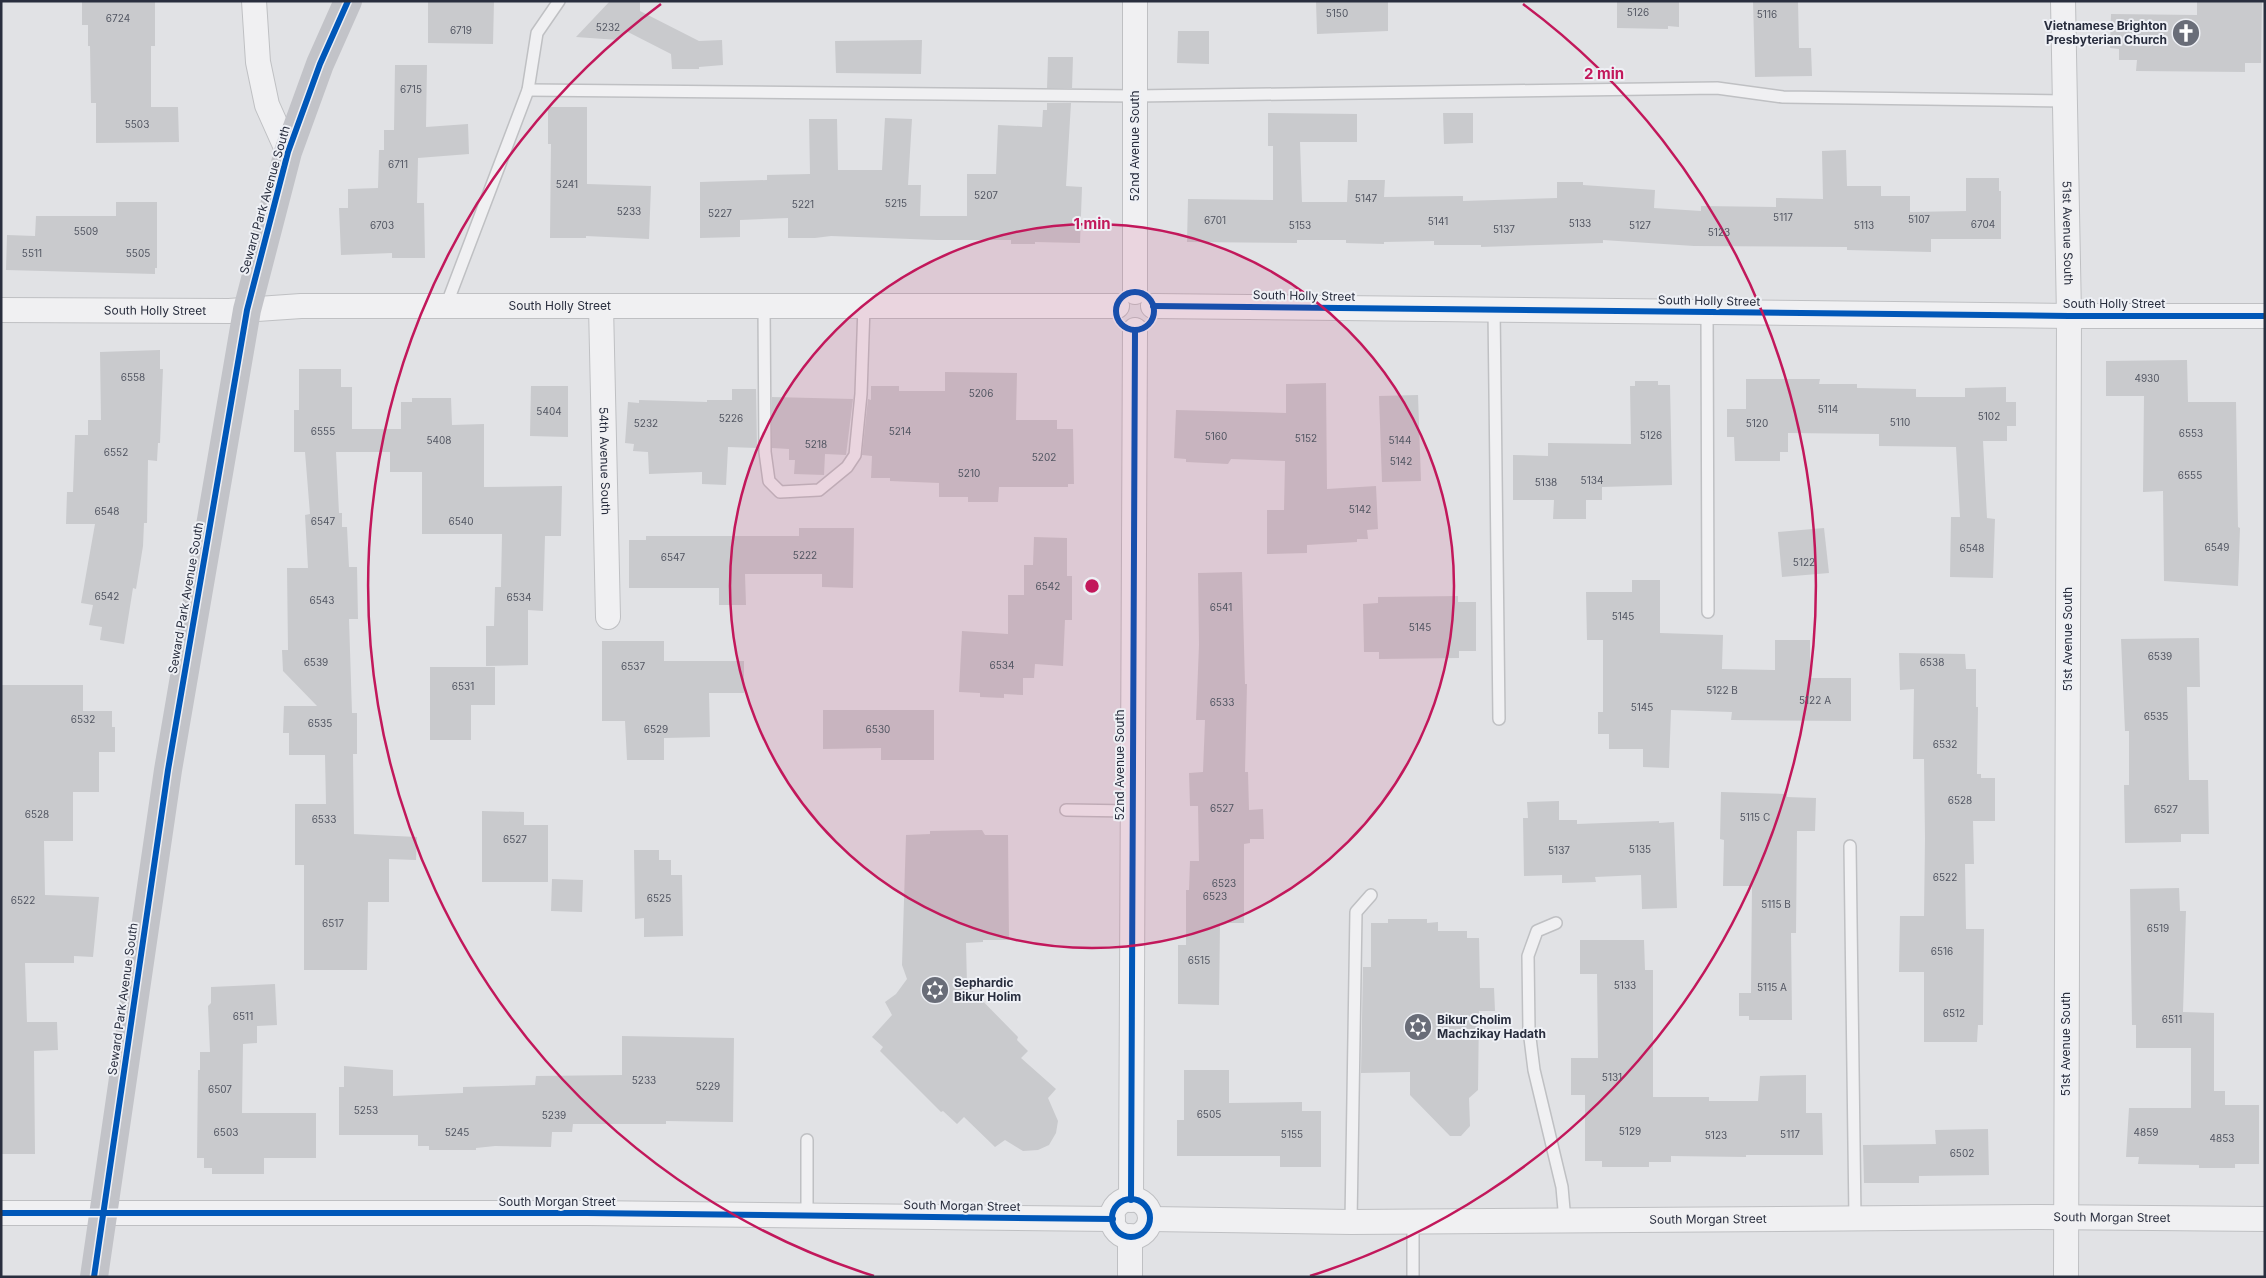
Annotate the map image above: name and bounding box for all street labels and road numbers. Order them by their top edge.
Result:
street label: 52nd Avenue South [1127,91,1142,201]
street label: Seward Park Avenue South [236,124,293,276]
street label: 51st Avenue South [2059,181,2076,285]
street label: South Holly Street [1253,287,1355,304]
street label: South Holly Street [1658,292,1760,309]
street label: South Holly Street [2063,296,2165,311]
street label: South Holly Street [509,298,611,313]
street label: South Holly Street [104,302,206,318]
street label: 54th Avenue South [596,407,614,515]
street label: Seward Park Avenue South [165,521,206,675]
street label: 51st Avenue South [2060,587,2075,691]
street label: 52nd Avenue South [1112,710,1127,820]
street label: Seward Park Avenue South [104,922,141,1076]
street label: 51st Avenue South [2058,992,2073,1096]
street label: South Morgan Street [498,1194,616,1209]
street label: South Morgan Street [903,1197,1021,1214]
street label: South Morgan Street [2053,1209,2171,1225]
street label: South Morgan Street [1649,1211,1767,1227]

